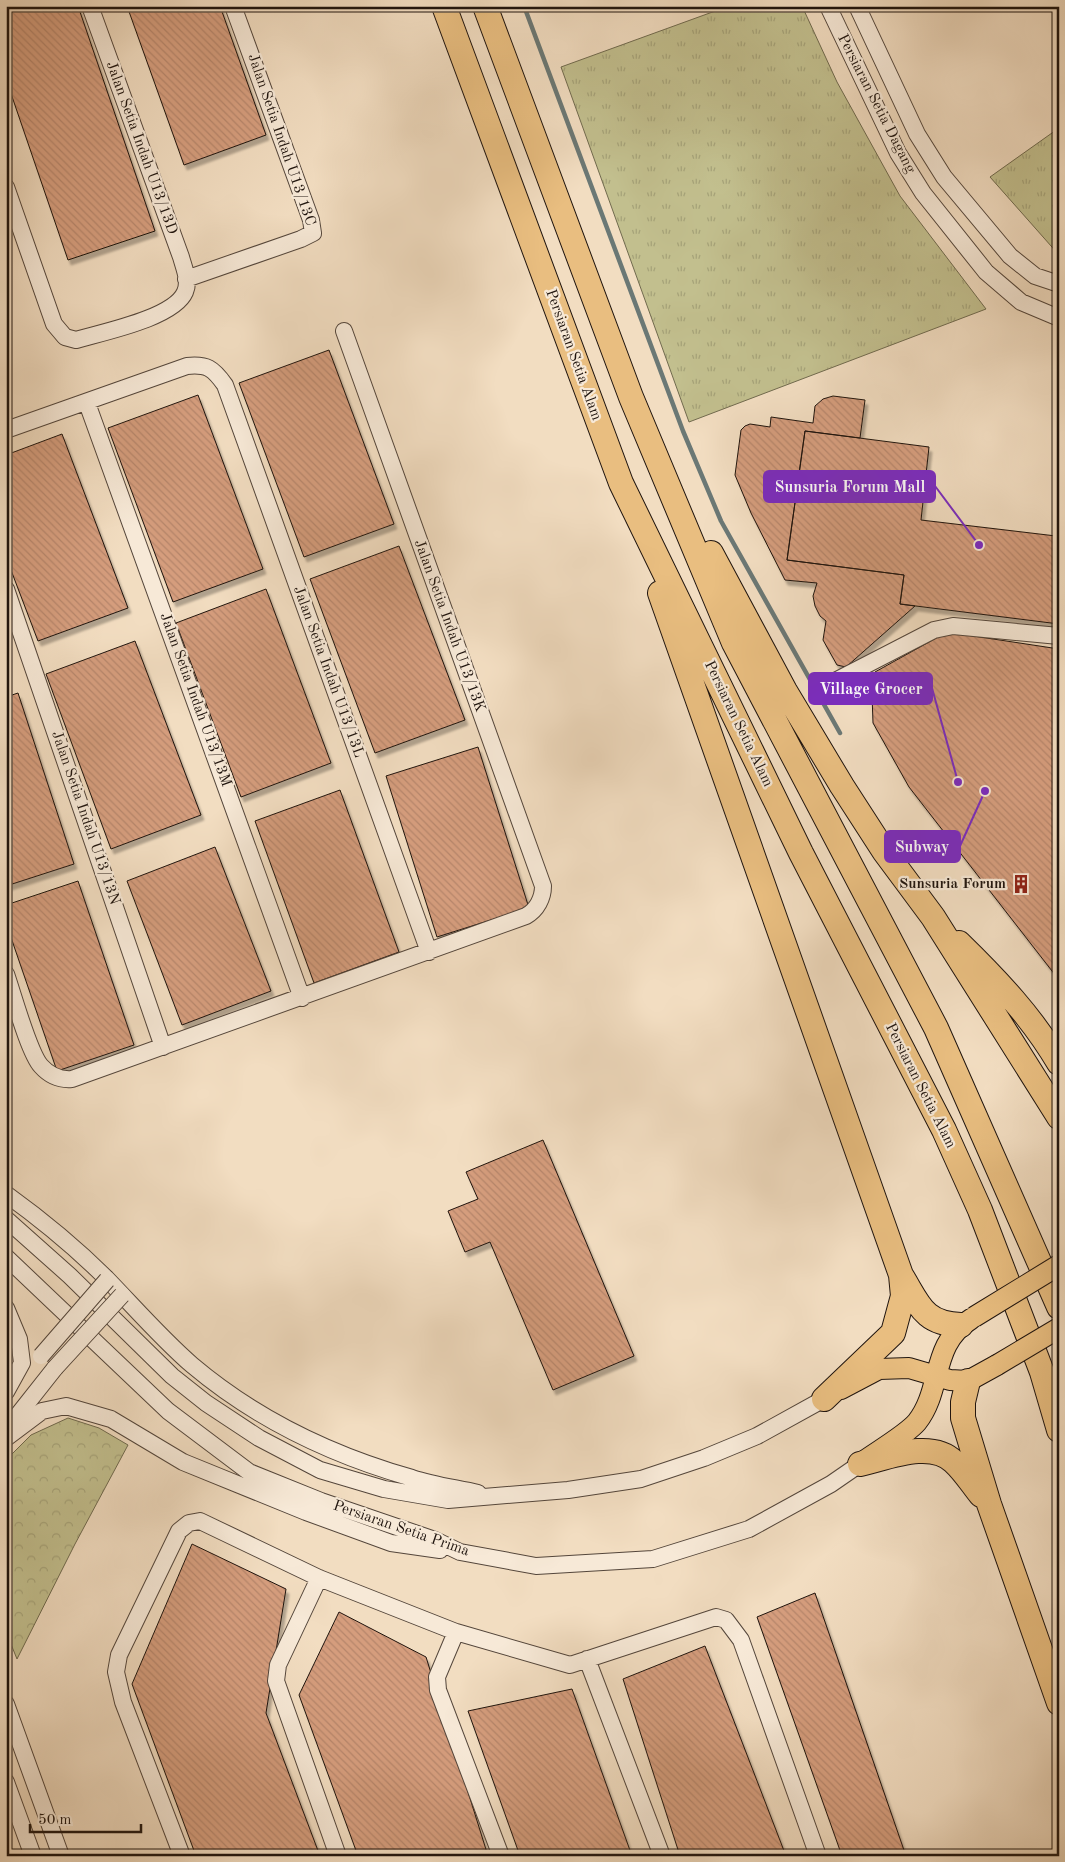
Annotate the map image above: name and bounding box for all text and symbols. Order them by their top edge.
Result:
street label: Persiaran Setia Dagang [834,32,918,176]
street label: Jalan Setia Indah U13/13C [244,52,318,228]
street label: Jalan Setia Indah U13/13D [103,59,179,237]
street label: Persiaran Setia Alam [542,287,604,423]
callout: Sunsuria Forum Mall [764,471,935,502]
text: Sunsuria Forum Mall [775,480,926,496]
street label: Jalan Setia Indah U13/13K [411,538,487,714]
street label: Jalan Setia Indah U13/13L [290,584,366,760]
street label: Jalan Setia Indah U13/13M [157,611,233,789]
street label: Persiaran Setia Alam [701,659,775,789]
callout: Village Grocer [809,673,932,704]
text: Village Grocer [819,682,923,698]
street label: Jalan Setia Indah U13/13N [48,729,122,907]
callout: Subway [885,831,960,862]
text: Subway [895,840,949,856]
building icon: Sunsuria Forum [1010,873,1032,895]
place label: Sunsuria Forum [899,877,1006,892]
street label: Persiaran Setia Alam [882,1021,958,1151]
street label: Persiaran Setia Prima [331,1499,472,1560]
scale bar [30,1802,141,1834]
text: 50 m [38,1813,72,1828]

